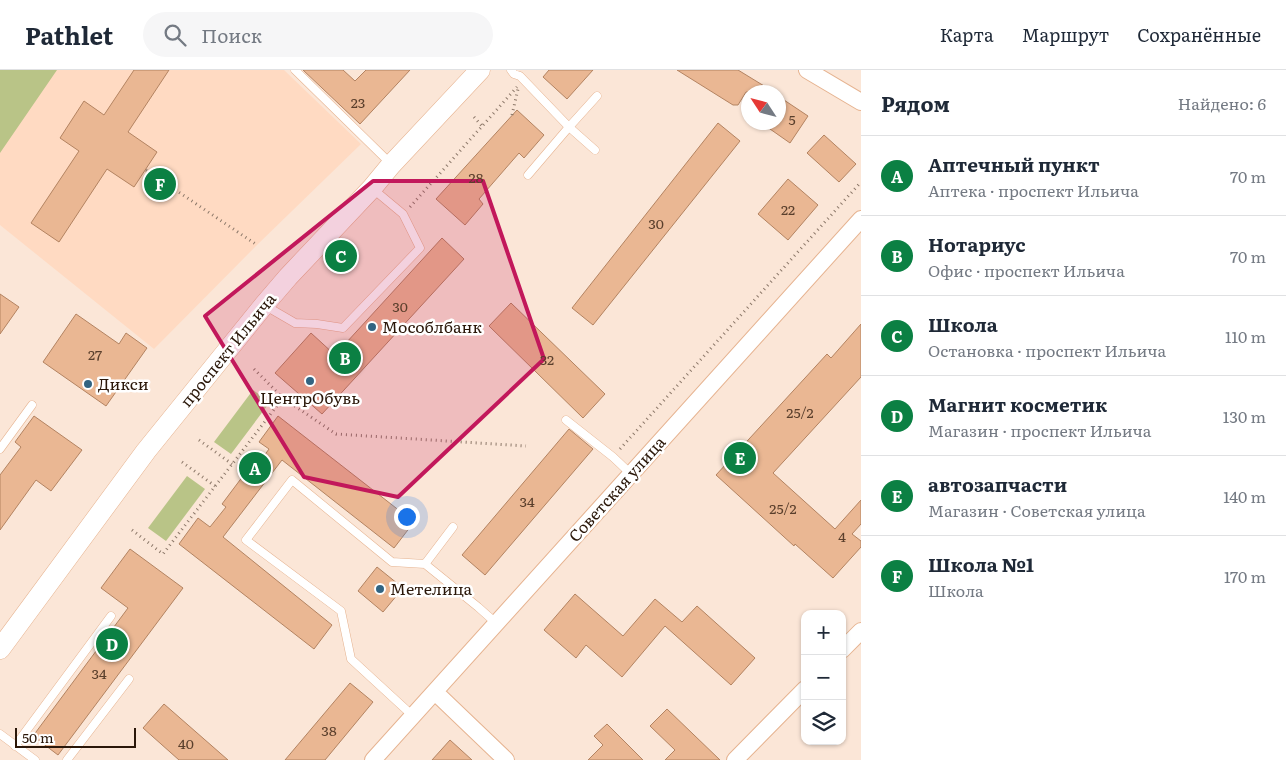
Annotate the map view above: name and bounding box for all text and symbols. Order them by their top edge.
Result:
search box [143,12,493,57]
text: Pathlet [25,17,113,52]
icon: search [161,21,189,49]
text: Поиск [201,21,262,49]
text: Карта [940,21,994,48]
text: Маршрут [1022,21,1109,48]
text: Сохранённые [1137,21,1261,48]
north arrow [741,85,786,130]
text: Рядом [881,87,950,118]
text: Найдено: 6 [1178,91,1266,115]
house number: 23 [351,92,365,112]
house number: 5 [788,109,796,129]
text: Аптечный пункт [928,150,1100,178]
text: A [891,164,903,188]
text: 70 m [1230,164,1266,188]
pin: F [144,165,176,203]
house number: 28 [469,167,484,187]
text: Аптека · проспект Ильича [928,178,1139,202]
house number: 22 [781,199,795,219]
house number: 30 [648,213,664,233]
text: Нотариус [928,230,1026,258]
pin: C [325,237,357,275]
text: B [891,244,903,268]
text: 70 m [1230,244,1266,268]
text: Офис · проспект Ильича [928,258,1125,282]
street label: проспект Ильича [174,287,281,412]
house number: 30 [392,296,408,316]
text: Школа [928,310,998,338]
place label: Мособлбанк [382,314,482,338]
marker: Мособлбанк [366,321,378,333]
text: C [891,324,903,348]
text: 110 m [1225,324,1266,348]
text: Остановка · проспект Ильича [928,338,1166,362]
pin: B [329,339,361,377]
house number: 27 [88,344,102,364]
house number: 32 [540,349,554,369]
place label: Дикси [98,371,149,395]
marker: ЦентрОбувь [304,375,316,387]
marker: Дикси [82,378,94,390]
place label: ЦентрОбувь [260,385,360,409]
text: Магнит косметик [928,390,1107,418]
house number: 25/2 [786,402,814,422]
text: D [891,404,903,428]
text: 130 m [1223,404,1266,428]
text: Магазин · проспект Ильича [928,418,1151,442]
street label: Советская улица [562,430,671,547]
pin: E [724,439,756,477]
pin: A [239,449,271,487]
text: автозапчасти [928,470,1067,498]
text: E [892,484,902,508]
text: 140 m [1223,484,1266,508]
house number: 34 [519,491,535,511]
house number: 25/2 [769,498,797,518]
text: Магазин · Советская улица [928,498,1146,522]
your location [394,504,420,530]
house number: 4 [838,526,846,546]
text: Школа №1 [928,550,1034,578]
text: F [892,564,902,588]
text: 170 m [1224,564,1266,588]
place label: Метелица [390,576,473,600]
text: Школа [928,578,984,602]
marker: Метелица [374,583,386,595]
map controls [801,610,846,745]
button: + [801,610,846,655]
pin: D [96,625,128,663]
button: − [801,655,846,700]
house number: 34 [91,663,107,683]
button: layers [801,700,846,745]
house number: 38 [321,720,337,740]
scale bar [15,725,136,748]
text: 50 m [22,727,54,747]
house number: 40 [178,733,194,753]

